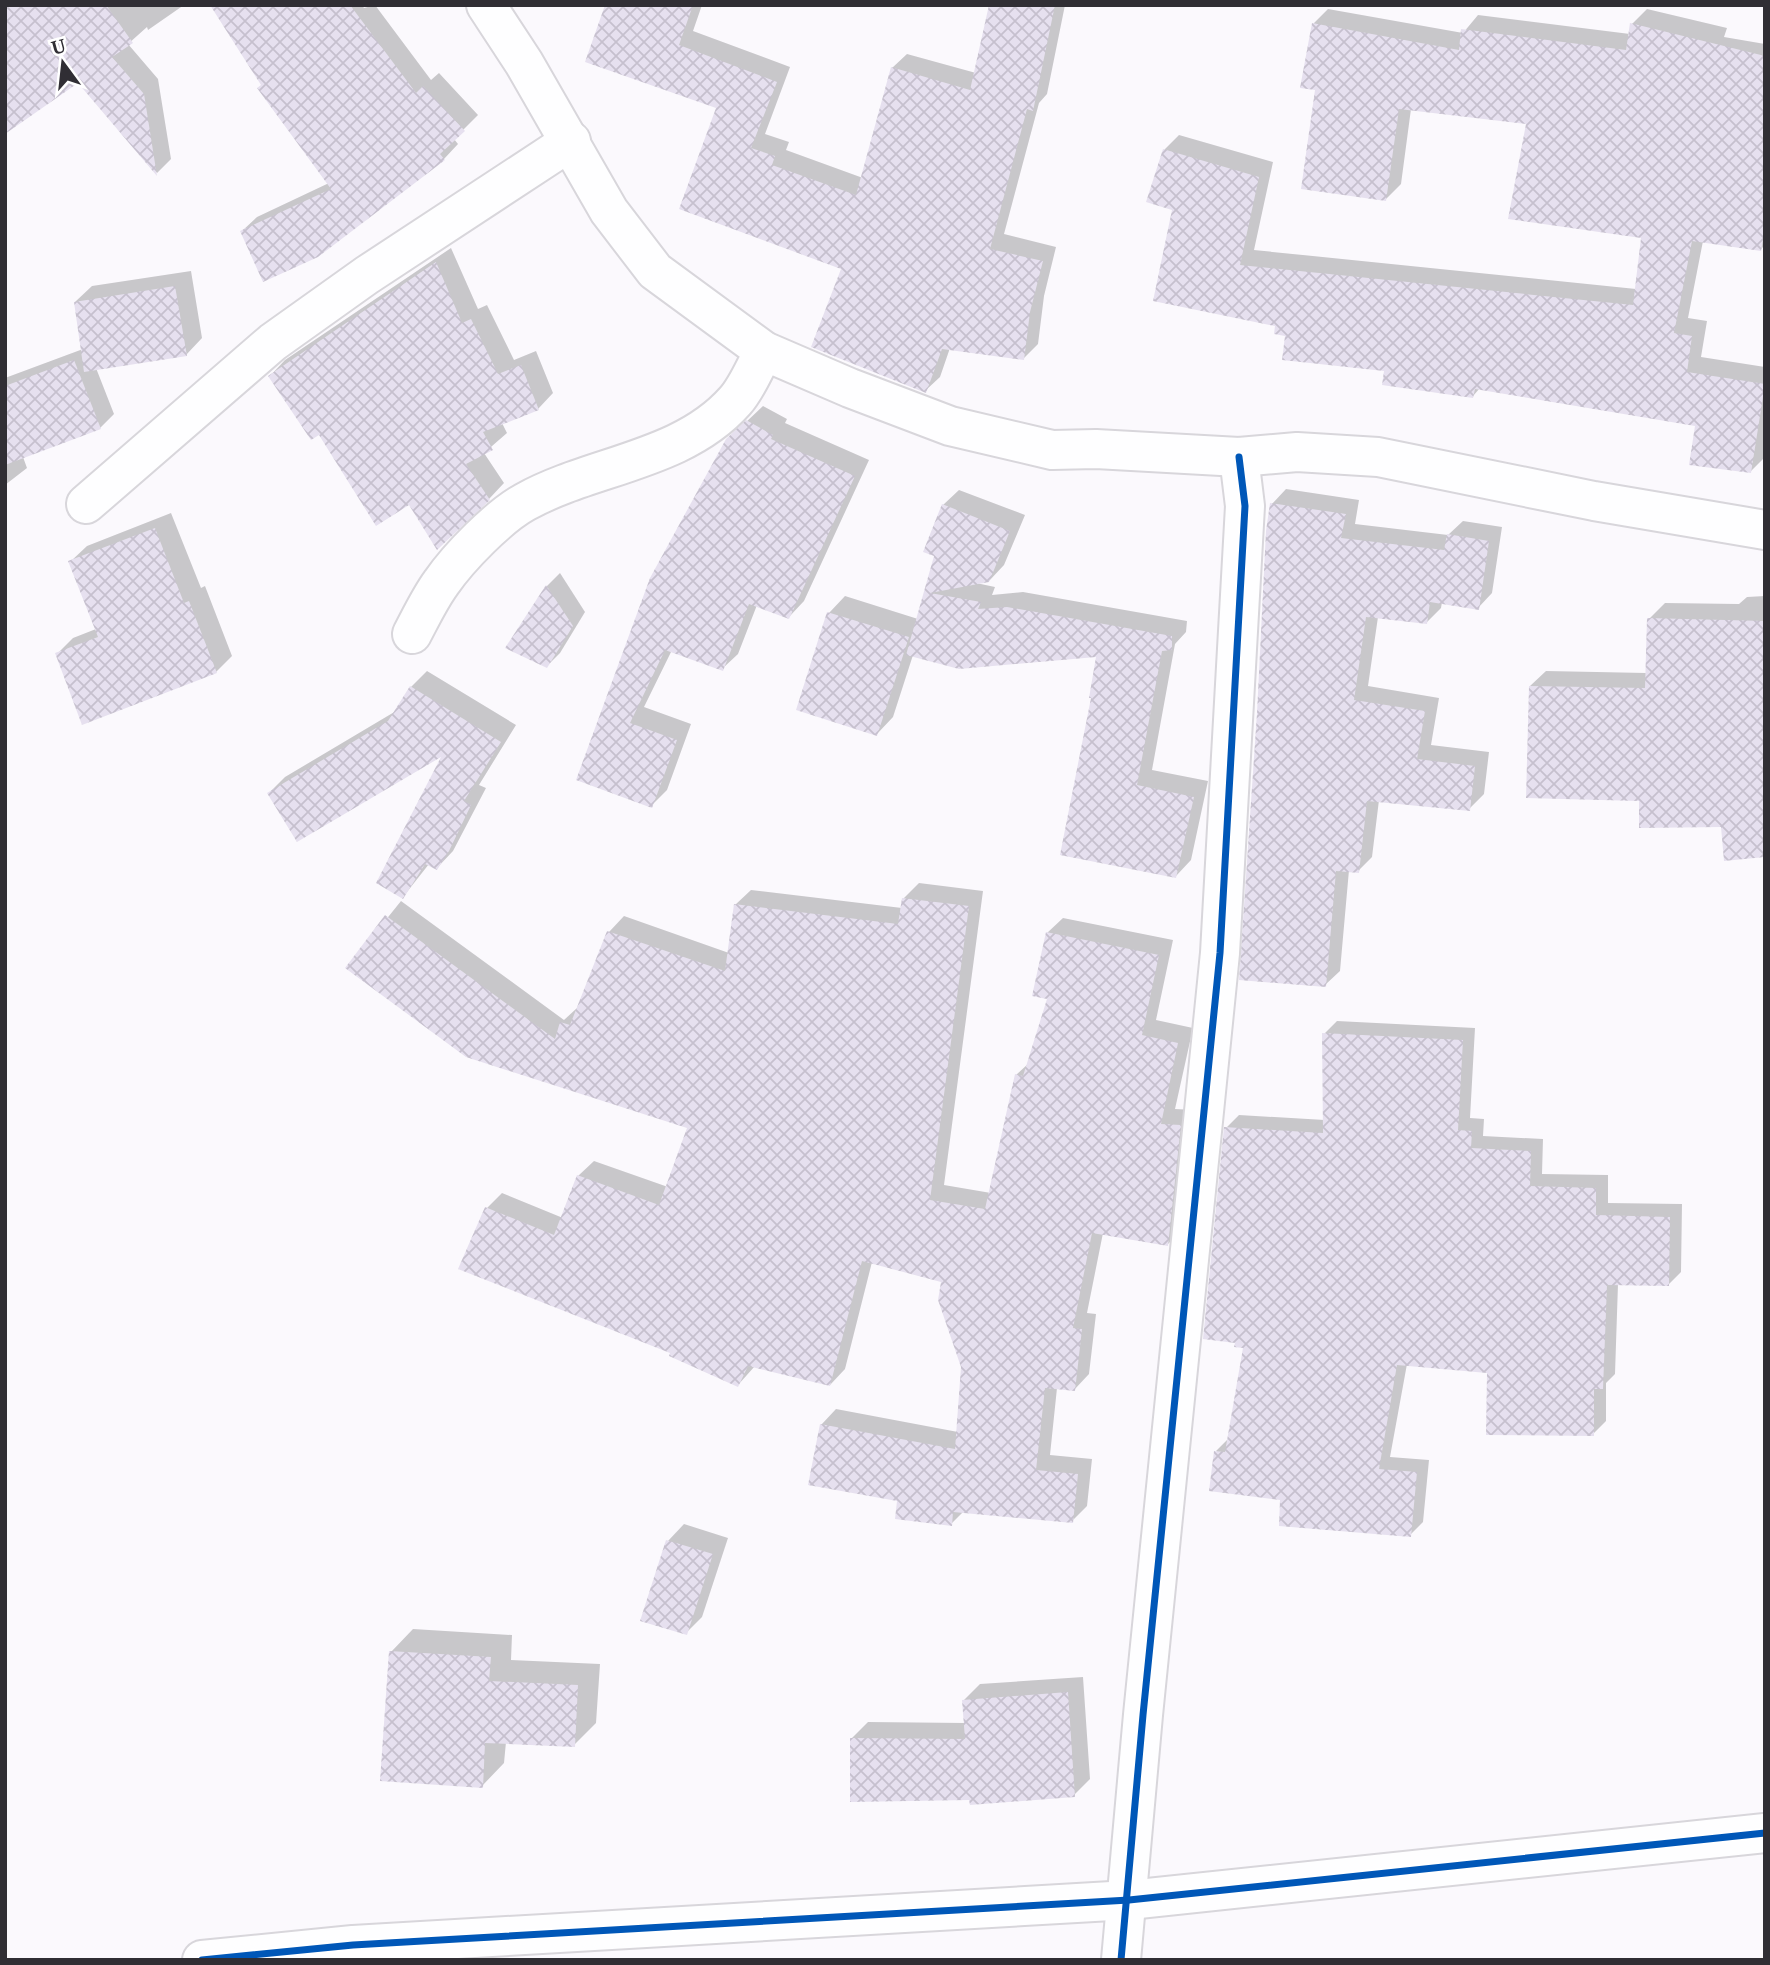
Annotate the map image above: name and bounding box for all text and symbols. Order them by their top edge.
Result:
north arrow [28,28,98,98]
text: U [49,32,69,60]

